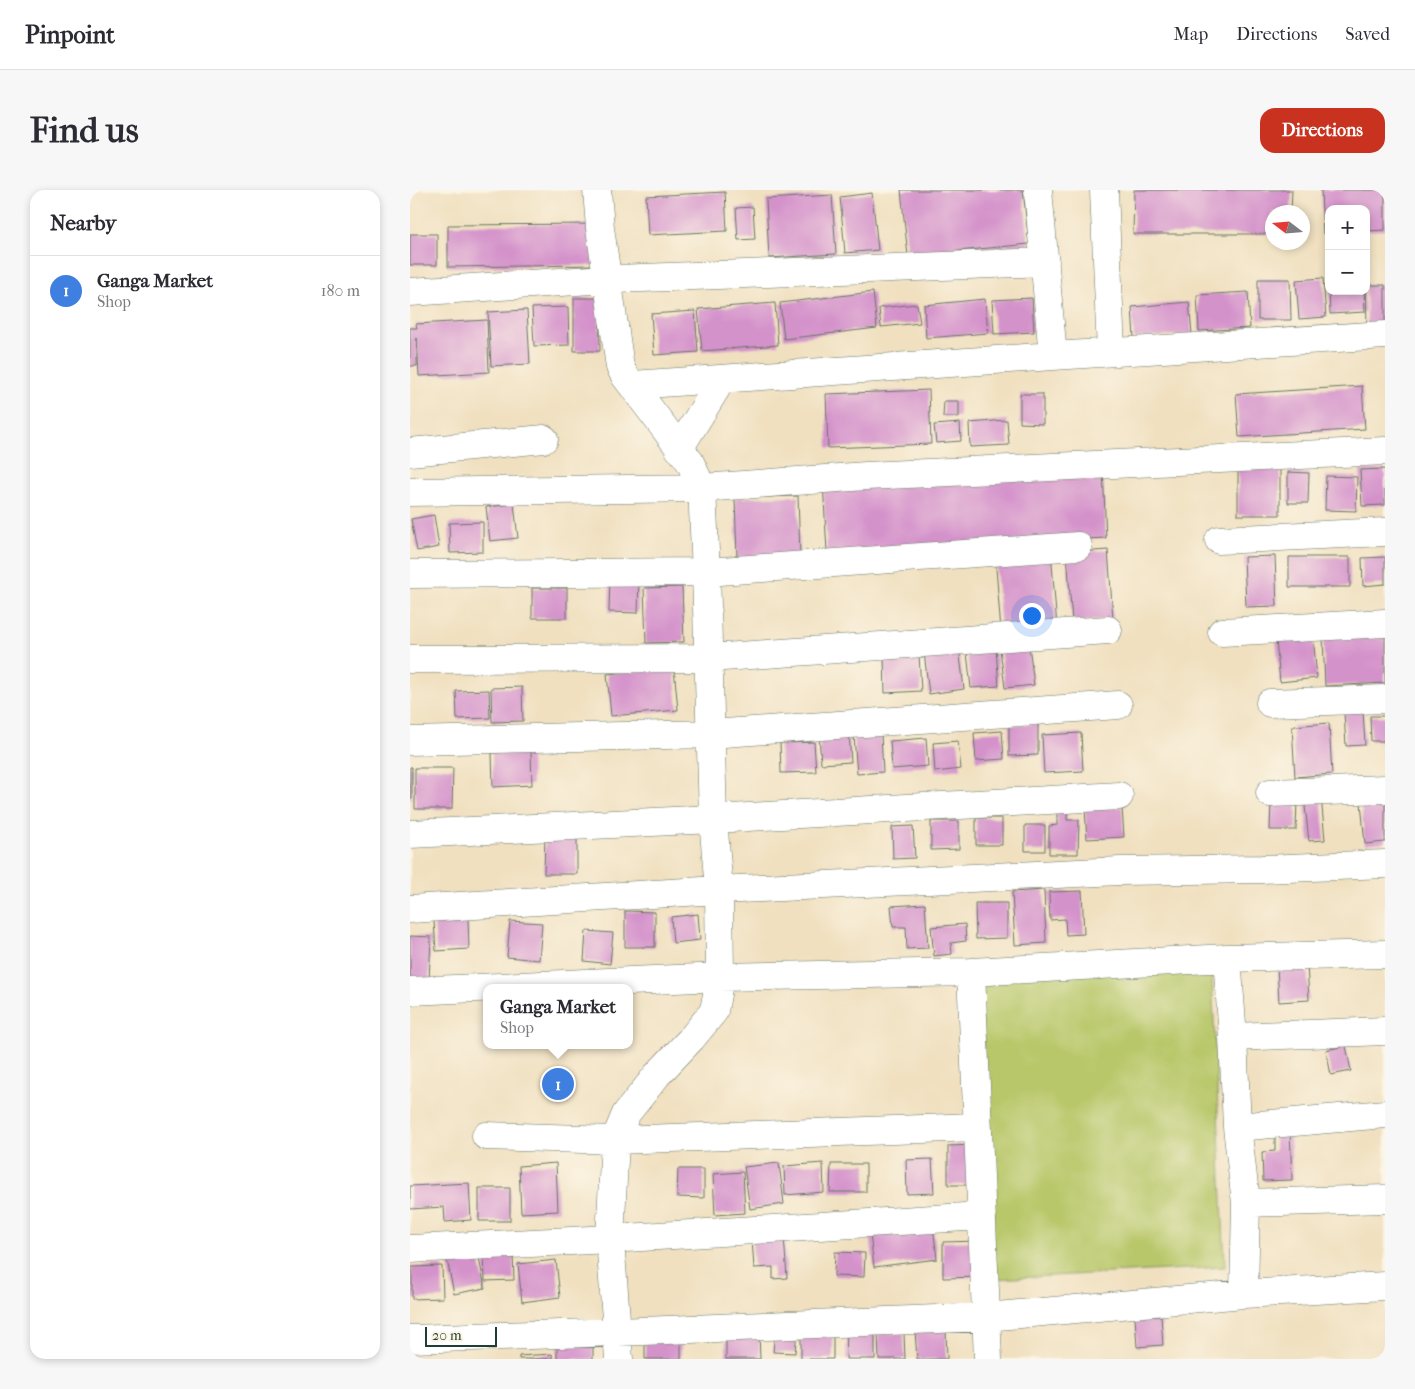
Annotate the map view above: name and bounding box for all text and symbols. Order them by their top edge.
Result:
text: Pinpoint [25,21,115,49]
text: Map [1174,24,1208,45]
text: Directions [1236,24,1317,45]
text: Saved [1345,24,1390,45]
button: Directions [1260,108,1385,153]
text: Find us [30,110,139,151]
north arrow [1265,205,1310,250]
map controls [1325,205,1370,295]
button: + [1325,205,1370,250]
text: Nearby [50,211,116,235]
button: − [1325,250,1370,295]
text: Ganga Market [97,270,213,292]
text: 1 [63,281,69,300]
text: 180 m [321,281,360,300]
text: Shop [97,292,131,311]
your location [1019,603,1045,629]
popup [483,984,633,1049]
text: Ganga Market [500,996,616,1018]
text: Shop [500,1018,534,1037]
pin: 1 [542,1065,574,1103]
scale bar [425,1324,498,1347]
text: 20 m [432,1327,462,1344]

